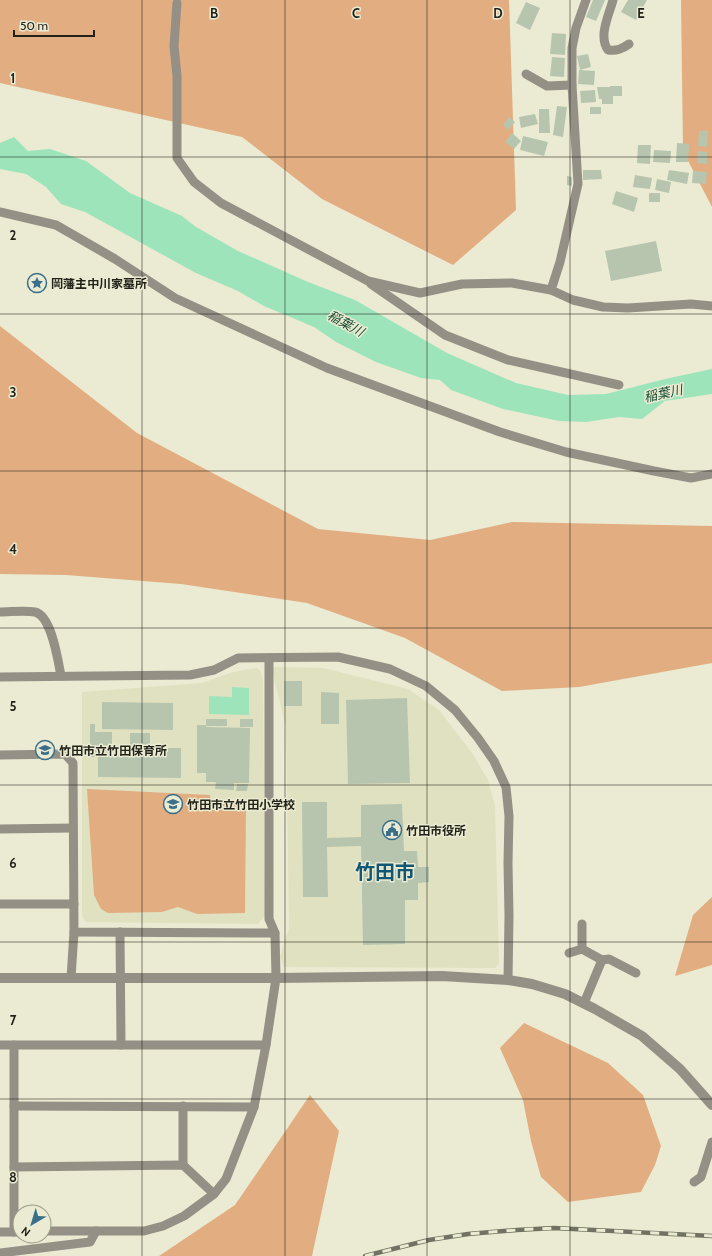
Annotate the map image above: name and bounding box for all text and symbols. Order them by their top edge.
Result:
text: B [210,5,218,21]
text: C [352,5,360,21]
text: D [493,5,503,21]
text: E [637,5,645,21]
scale bar [14,12,94,38]
text: 50 m [20,18,48,33]
text: 1 [11,70,15,86]
text: 2 [10,227,17,243]
place icon: 岡藩主中川家墓所 [26,272,48,294]
place label: 岡藩主中川家墓所 [51,276,147,291]
water label: 稲葉川 [325,307,369,340]
water label: 稲葉川 [642,381,686,405]
text: 3 [9,384,17,400]
text: 4 [9,541,17,557]
text: 5 [10,698,17,714]
school or university icon: 竹田市立竹田保育所 [34,739,56,761]
place label: 竹田市立竹田保育所 [59,743,167,758]
school or university icon: 竹田市立竹田小学校 [162,793,184,815]
place label: 竹田市立竹田小学校 [187,797,295,812]
public building icon: 竹田市役所 [381,819,403,841]
place label: 竹田市役所 [406,823,466,838]
text: 6 [9,855,17,871]
district label: 竹田市 [355,860,415,884]
text: 7 [10,1012,17,1028]
text: 8 [9,1169,17,1185]
north arrow [12,1204,52,1244]
text: N [18,1224,33,1240]

